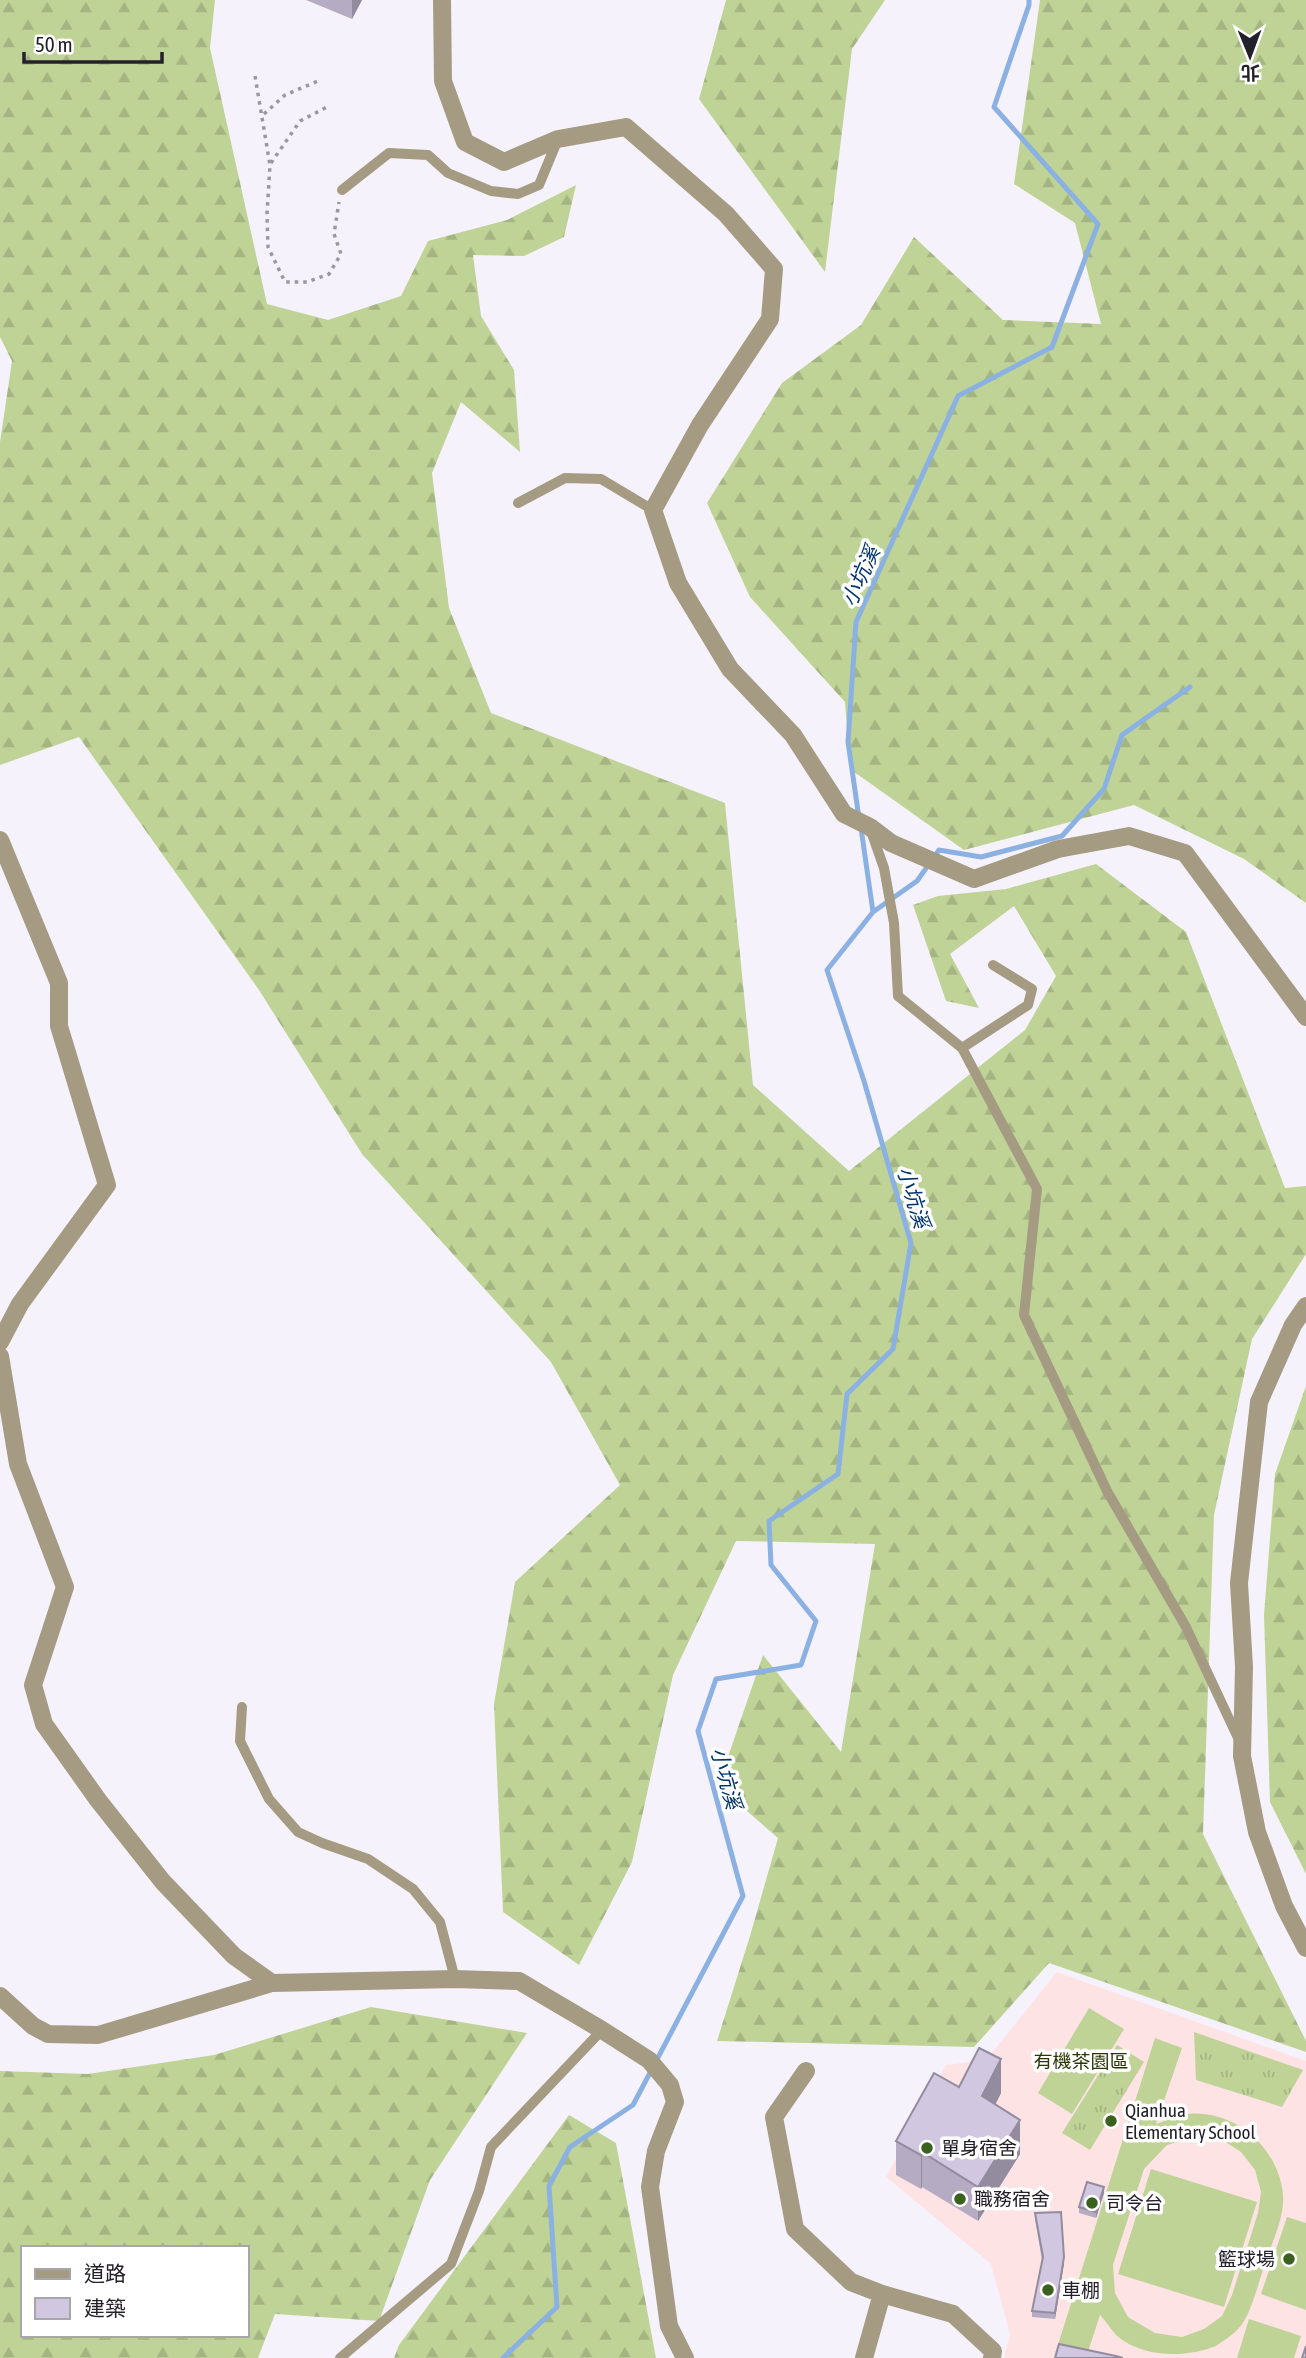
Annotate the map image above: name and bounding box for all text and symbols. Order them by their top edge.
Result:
scale bar [24,21,163,65]
north arrow [1215,21,1285,91]
text: 50 m [35,32,73,56]
text: 北 [1241,62,1260,84]
water label: 小坑溪 [836,540,885,610]
water label: 小坑溪 [893,1163,936,1234]
water label: 小坑溪 [707,1744,748,1814]
park label: 有機茶園區 [1033,2050,1129,2072]
place label: Qianhua Elementary School [1125,2099,1256,2143]
marker: Qianhua Elementary School [1103,2113,1119,2129]
place label: 單身宿舍 [941,2137,1017,2159]
marker: 單身宿舍 [919,2140,935,2156]
place label: 職務宿舍 [974,2188,1050,2210]
marker: 職務宿舍 [952,2191,968,2207]
place label: 司令台 [1106,2192,1163,2214]
marker: 司令台 [1084,2195,1100,2211]
legend [21,2246,248,2337]
place label: 籃球場 [1218,2248,1275,2270]
marker: 籃球場 [1281,2251,1297,2267]
text: 道路 [84,2261,126,2285]
place label: 車棚 [1062,2279,1100,2301]
marker: 車棚 [1040,2282,1056,2298]
text: 建築 [84,2296,126,2320]

